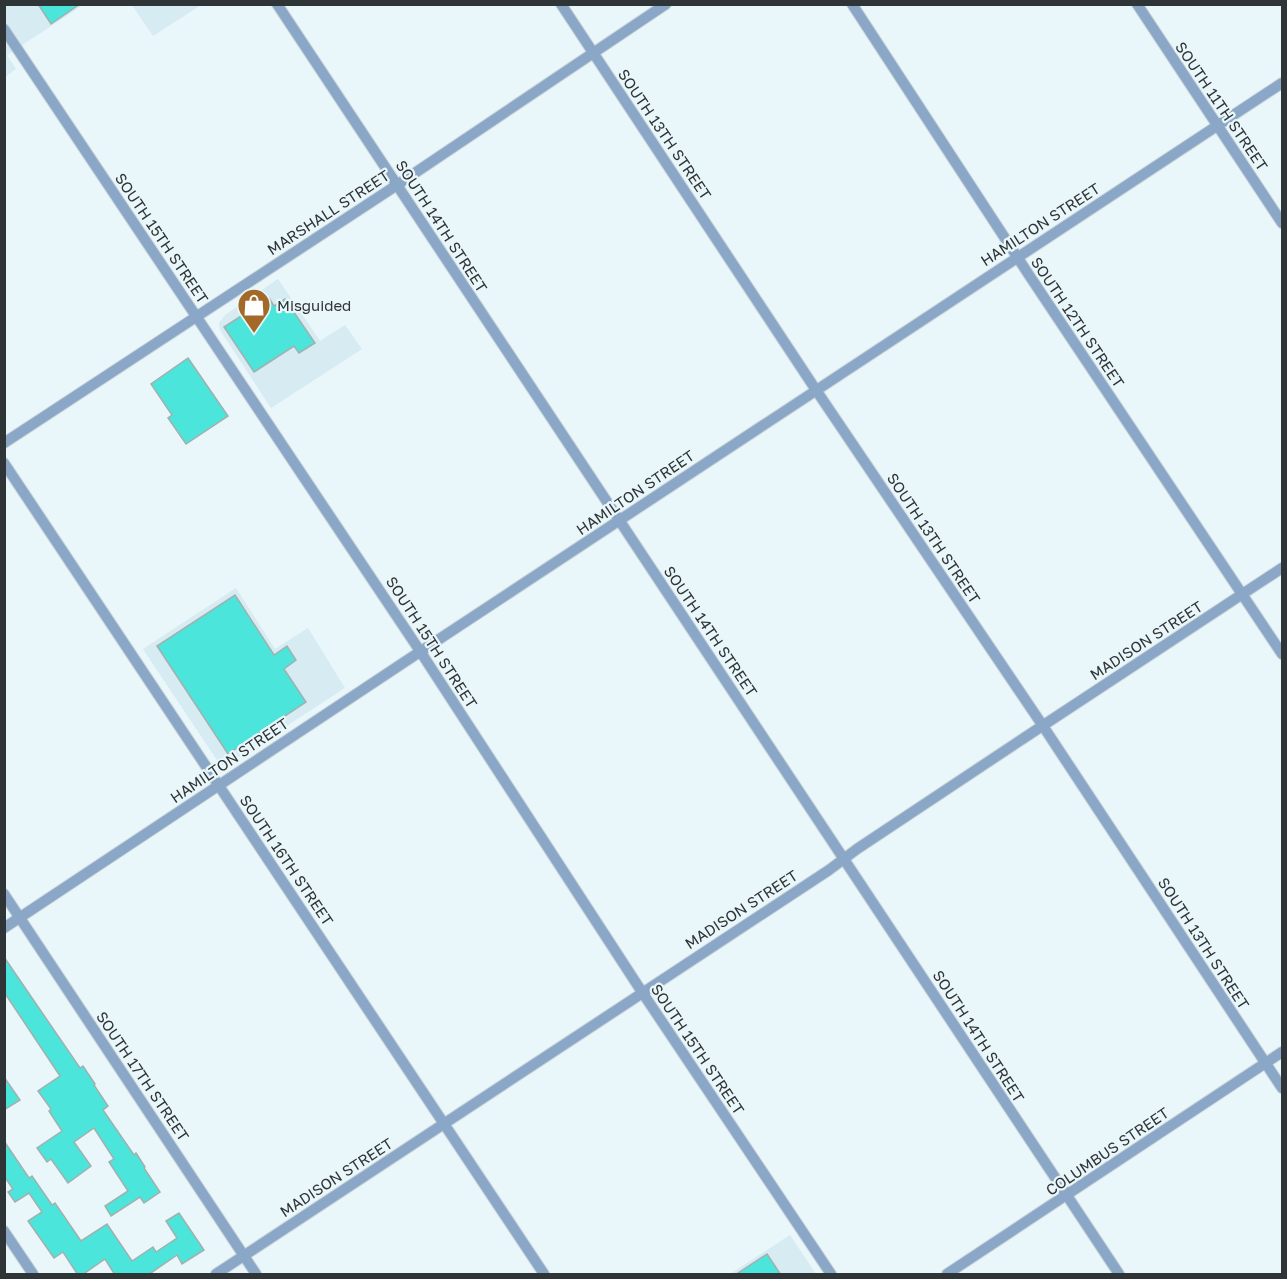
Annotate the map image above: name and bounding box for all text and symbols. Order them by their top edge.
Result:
street label: SOUTH 11TH STREET [1172,38,1272,174]
street label: SOUTH 13TH STREET [615,65,715,203]
street label: SOUTH 14TH STREET [393,157,491,295]
street label: MARSHALL STREET [264,166,392,258]
street label: SOUTH 15TH STREET [112,169,212,307]
street label: HAMILTON STREET [977,179,1103,269]
street label: SOUTH 12TH STREET [1028,253,1128,391]
shop icon: Misguided [236,287,272,334]
place label: Misguided [277,296,351,314]
street label: HAMILTON STREET [573,446,697,538]
street label: SOUTH 13TH STREET [884,469,984,607]
street label: SOUTH 14TH STREET [661,562,761,700]
street label: SOUTH 15TH STREET [383,573,481,711]
street label: MADISON STREET [1086,597,1206,683]
street label: HAMILTON STREET [167,714,291,806]
street label: SOUTH 16TH STREET [237,791,337,929]
street label: MADISON STREET [681,866,801,952]
street label: SOUTH 13TH STREET [1155,874,1253,1012]
street label: SOUTH 14TH STREET [930,967,1028,1105]
street label: SOUTH 15TH STREET [648,980,748,1118]
street label: SOUTH 17TH STREET [93,1008,193,1144]
street label: COLUMBUS STREET [1042,1103,1172,1199]
street label: MADISON STREET [276,1134,396,1220]

